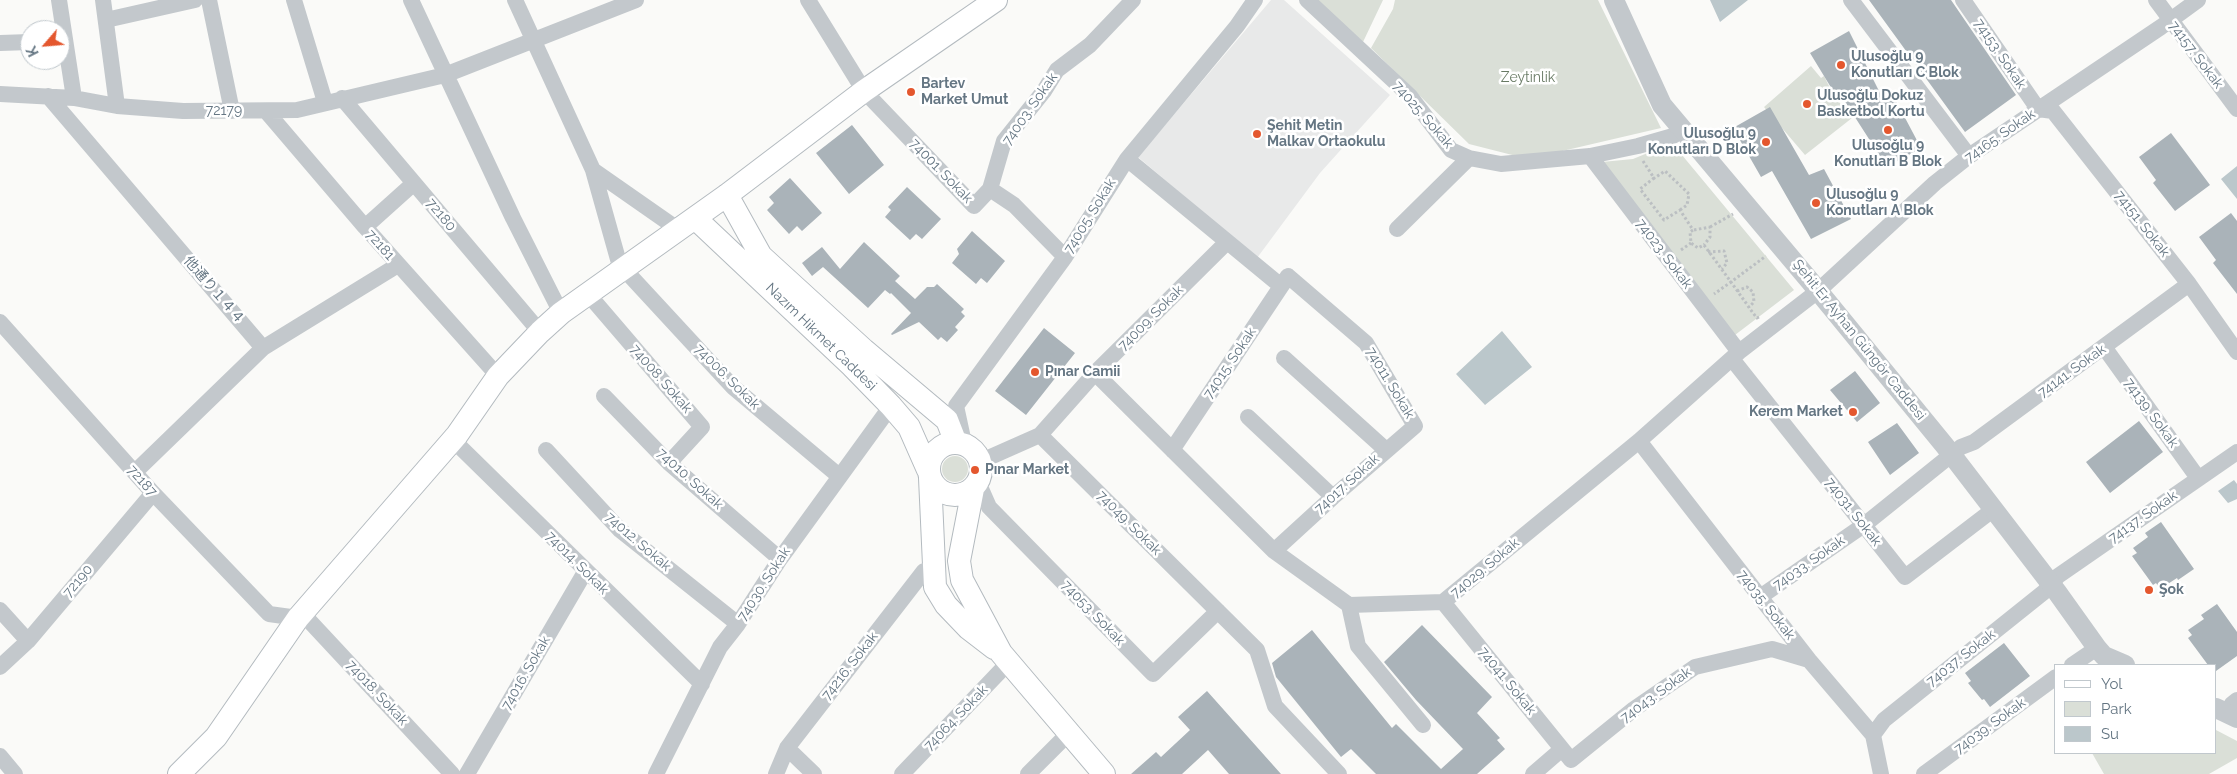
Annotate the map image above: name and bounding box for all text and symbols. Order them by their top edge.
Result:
street label: 74153. Sokak [1970,16,2030,92]
street label: 74157. Sokak [2165,18,2227,92]
north arrow [20,20,70,70]
text: K [23,44,42,59]
place label: Ulusoğlu 9 Konutları C Blok [1851,49,1959,82]
marker: Ulusoğlu 9 Konutları C Blok [1835,59,1847,71]
street label: 74003. Sokak [999,70,1061,148]
park label: Zeytinlik [1501,70,1555,86]
place label: Bartev Market Umut [921,76,1008,108]
street label: 74025. Sokak [1389,78,1457,152]
marker: Bartev Market Umut [905,86,917,98]
place label: Ulusoğlu Dokuz Basketbol Kortu [1817,88,1925,120]
marker: Ulusoğlu Dokuz Basketbol Kortu [1801,98,1813,110]
street label: 72179 [206,103,242,119]
street label: 74165. Sokak [1962,106,2038,166]
place label: Şehit Metin Malkav Ortaokulu [1267,118,1385,150]
marker: Ulusoğlu 9 Konutları B Blok [1882,124,1894,136]
place label: Ulusoğlu 9 Konutları D Blok [1648,126,1756,158]
marker: Şehit Metin Malkav Ortaokulu [1251,128,1263,140]
street label: 74001. Sokak [906,135,976,207]
marker: Ulusoğlu 9 Konutları D Blok [1760,136,1772,148]
place label: Ulusoğlu 9 Konutları B Blok [1834,138,1942,170]
street label: 74005. Sokak [1060,176,1120,256]
place label: Ulusoğlu 9 Konutları A Blok [1826,187,1934,220]
street label: 74151. Sokak [2111,187,2173,261]
street label: 72180 [422,195,460,235]
marker: Ulusoğlu 9 Konutları A Blok [1810,197,1822,209]
street label: 74023. Sokak [1632,216,1696,292]
street label: 72181 [362,226,398,264]
street label: 他通り１４４ [180,253,248,327]
street label: Şehit Er Ayhan Güngör Caddesi [1789,256,1929,424]
street label: Nazım Hikmet Caddesi [762,280,880,394]
street label: 74009. Sokak [1115,282,1187,354]
street label: 74015. Sokak [1200,324,1260,402]
street label: 74008. Sokak [627,341,695,417]
street label: 74006. Sokak [691,341,763,413]
street label: 74141. Sokak [2035,341,2109,401]
street label: 74011. Sokak [1362,344,1418,422]
place label: Pınar Camii [1045,364,1120,380]
marker: Pınar Camii [1029,366,1041,378]
street label: 74139. Sokak [2120,375,2182,451]
place label: Kerem Market [1749,404,1843,420]
marker: Kerem Market [1847,406,1859,418]
street label: 74010. Sokak [654,445,726,513]
street label: 74017. Sokak [1311,451,1383,517]
street label: 72187 [124,462,160,500]
place label: Pınar Market [985,462,1069,478]
marker: Pınar Market [969,464,981,476]
street label: 74031. Sokak [1821,475,1885,549]
street label: 74049. Sokak [1093,487,1165,559]
street label: 74137. Sokak [2105,487,2181,547]
street label: 74012. Sokak [602,509,674,575]
street label: 74014. Sokak [542,528,612,598]
street label: 74033. Sokak [1770,532,1848,594]
street label: 74029. Sokak [1447,535,1523,601]
street label: 74030. Sokak [734,544,794,624]
street label: 72190 [59,561,97,601]
street label: 74035. Sokak [1734,567,1798,643]
street label: 74053. Sokak [1058,577,1128,649]
place label: Şok [2159,582,2184,598]
marker: Şok [2143,584,2155,596]
street label: 74037. Sokak [1923,626,1999,690]
street label: 74216. Sokak [818,629,882,703]
street label: 74016. Sokak [498,633,554,713]
street label: 74041. Sokak [1475,644,1539,718]
street label: 74018. Sokak [343,657,411,729]
street label: 74043. Sokak [1617,664,1695,726]
legend [2054,664,2217,754]
text: Yol [2101,675,2122,693]
street label: 74064. Sokak [921,682,991,754]
street label: 74039. Sokak [1951,694,2029,758]
text: Park [2101,700,2132,718]
text: Su [2101,725,2119,743]

